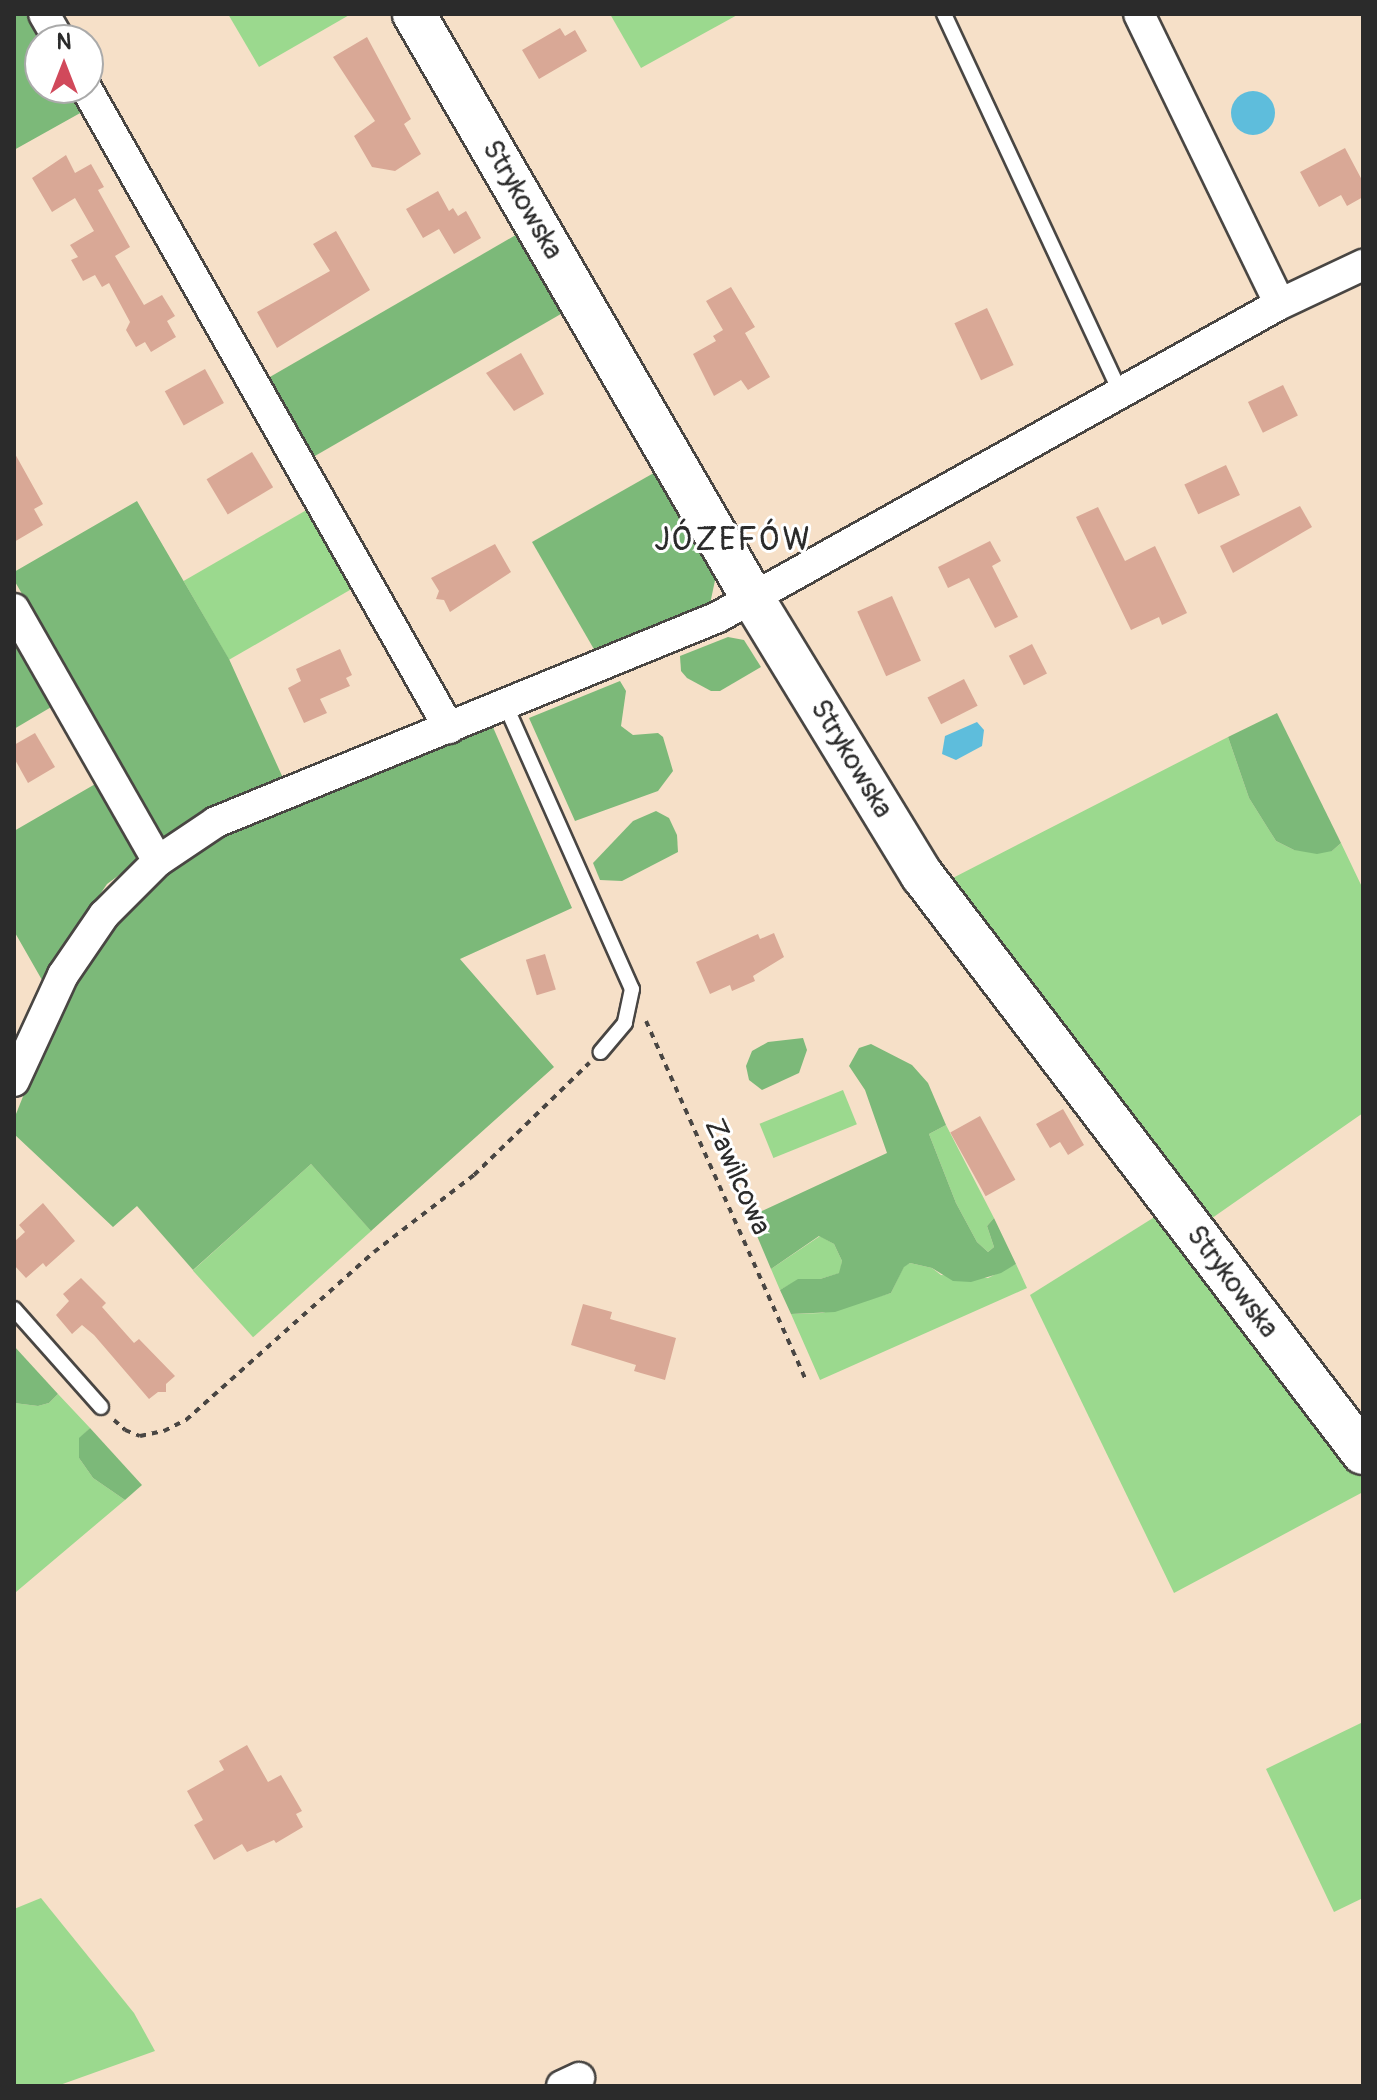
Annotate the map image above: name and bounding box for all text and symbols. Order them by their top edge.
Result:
north arrow [24,24,104,104]
text: N [57,28,71,56]
street label: Strykowska [474,134,570,266]
district label: JÓZEFÓW [654,521,812,559]
street label: Strykowska [803,694,899,824]
street label: Zawilcowa [697,1114,777,1240]
street label: Strykowska [1179,1219,1285,1345]

